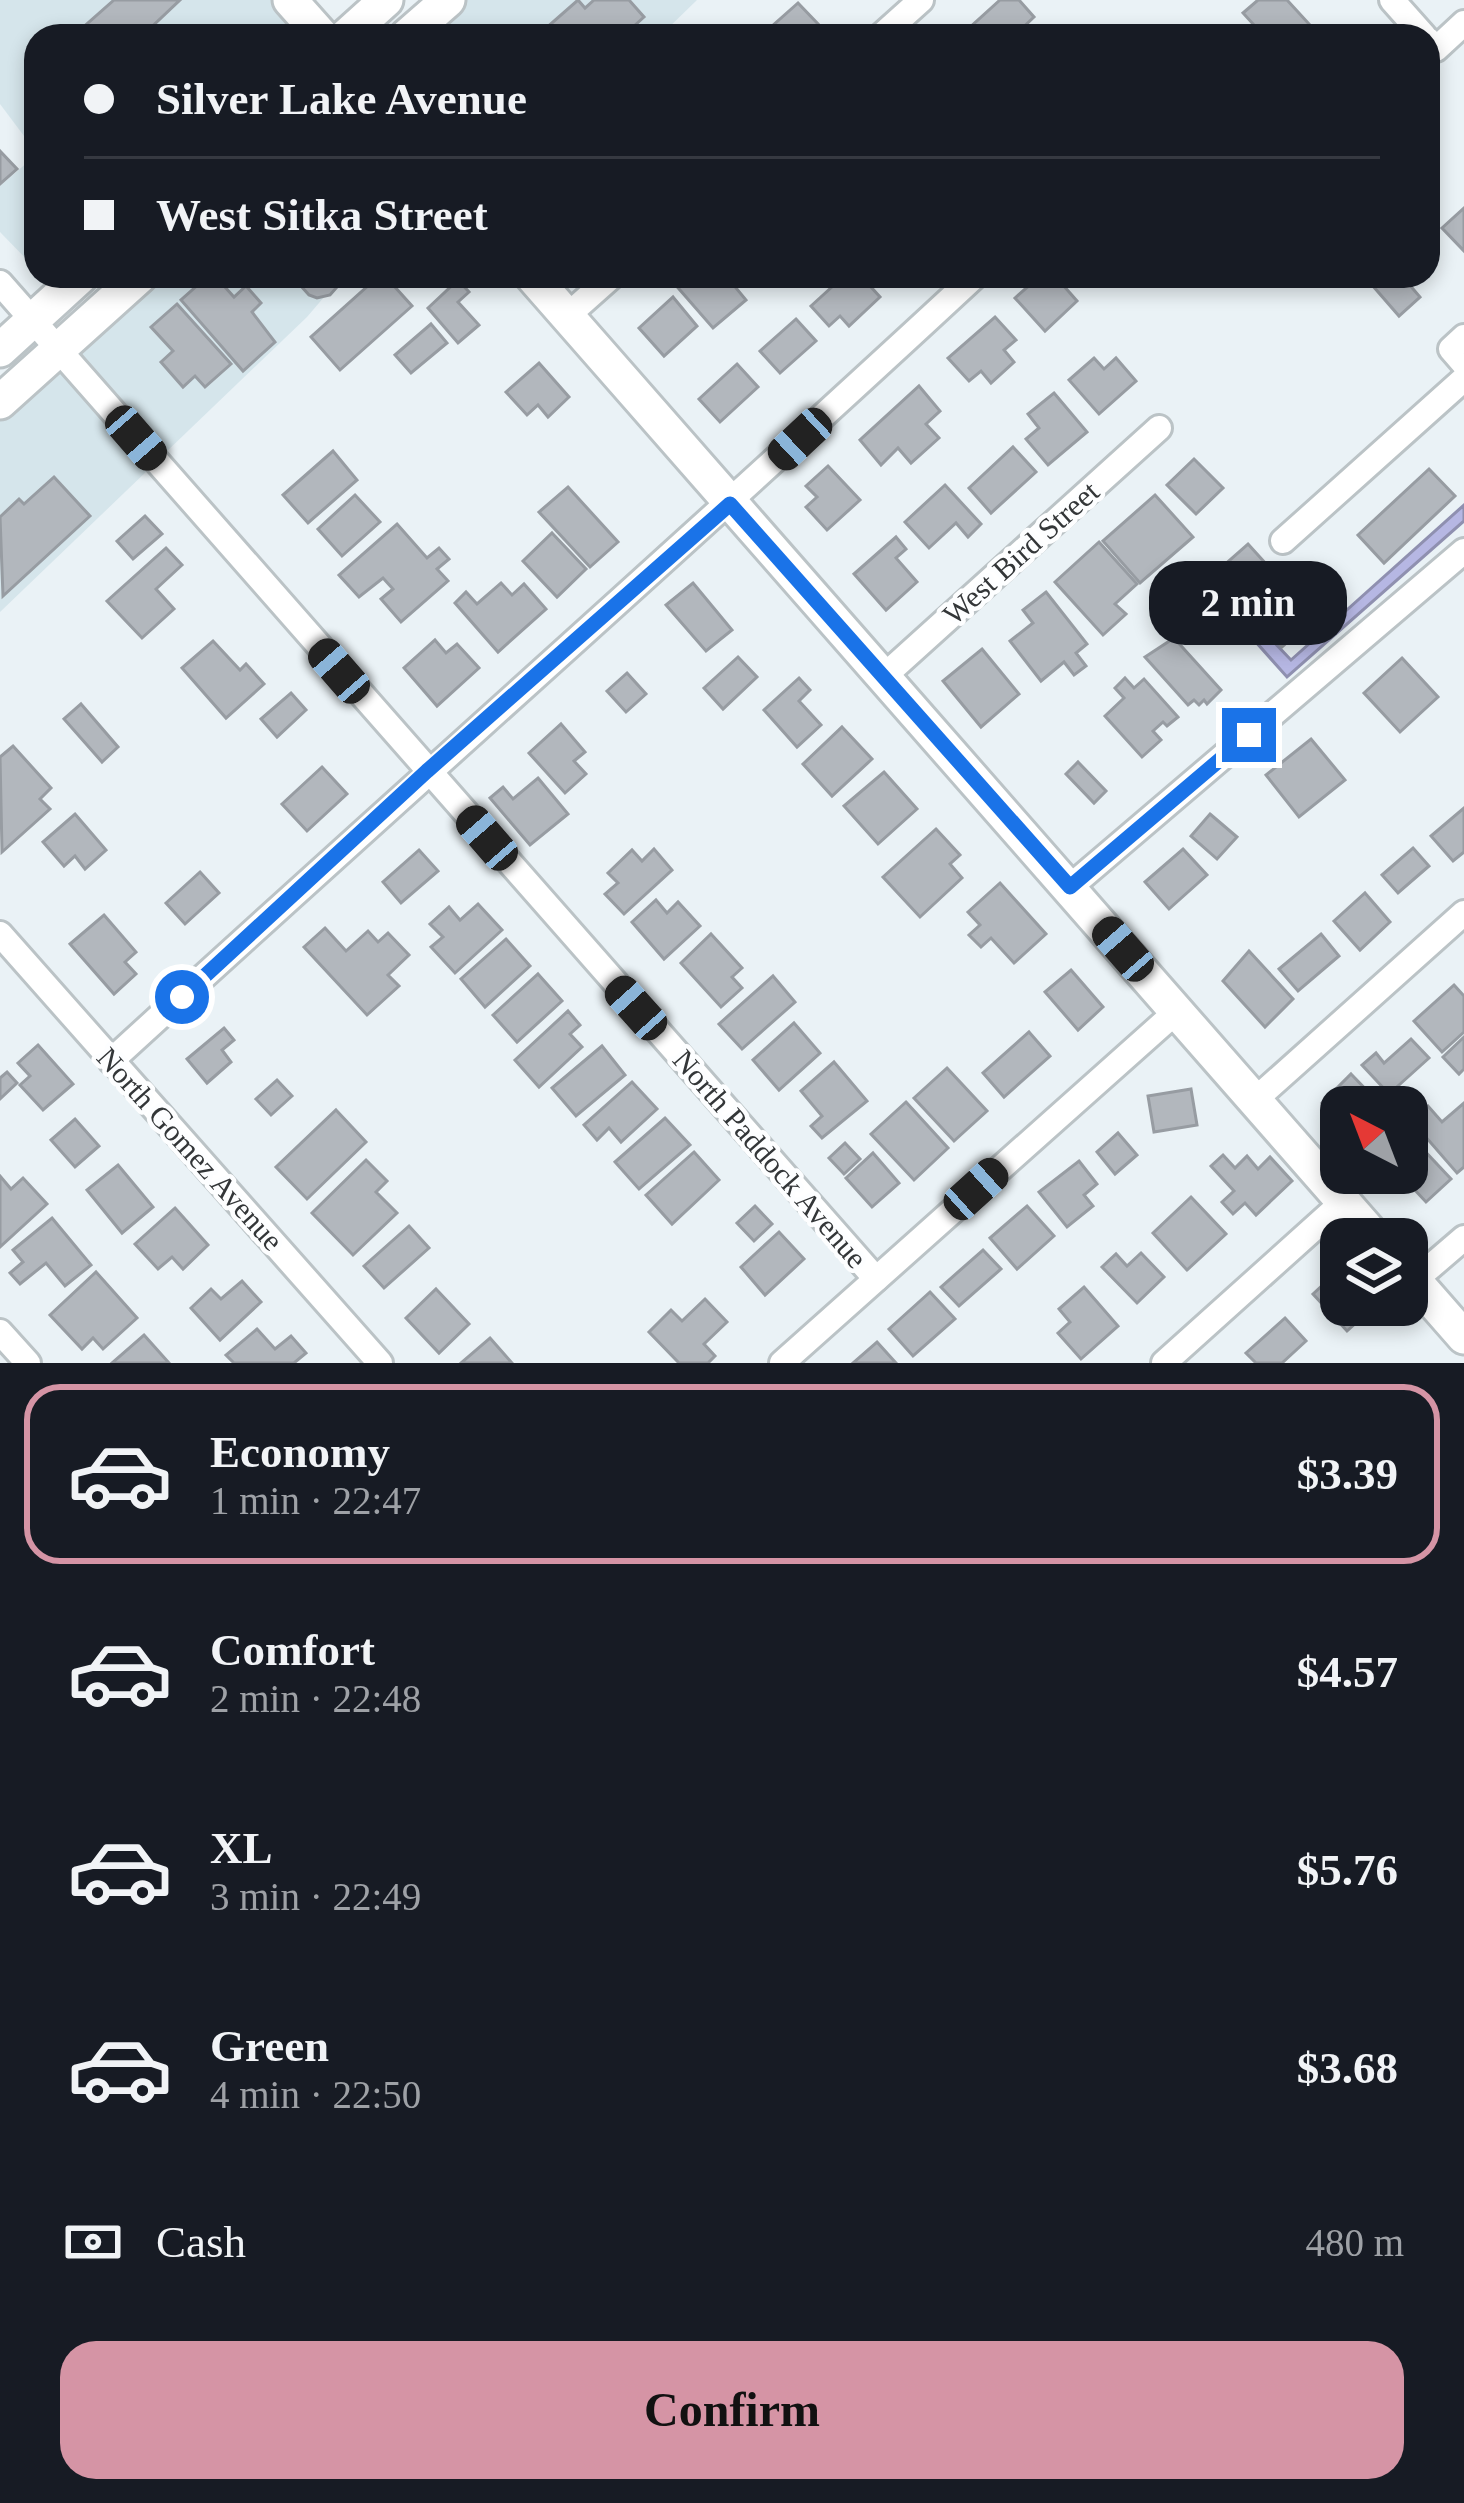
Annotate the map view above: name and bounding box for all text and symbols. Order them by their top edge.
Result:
text: Silver Lake Avenue [156,74,527,124]
text: West Sitka Street [156,190,488,240]
car [99,399,173,477]
car [761,401,839,477]
street label: West Bird Street [936,474,1106,631]
callout: 2 min [1150,561,1348,645]
text: 2 min [1201,581,1295,624]
car [302,632,376,710]
route end [1222,708,1276,762]
car [450,799,524,877]
car [1086,910,1160,988]
car [599,969,673,1047]
route start [155,970,209,1024]
street label: North Gomez Avenue [91,1041,290,1257]
street label: North Paddock Avenue [667,1043,874,1274]
north arrow [1320,1086,1428,1194]
map controls [1320,1086,1428,1326]
car [937,1152,1015,1226]
button: layers [1320,1218,1428,1326]
icon: car [66,1420,174,1528]
text: Economy [210,1427,390,1477]
text: $3.39 [1297,1449,1398,1499]
text: 1 min · 22:47 [210,1479,421,1522]
icon: car [66,1618,174,1726]
text: Comfort [210,1625,375,1675]
text: $4.57 [1297,1647,1398,1697]
text: 2 min · 22:48 [210,1677,421,1720]
icon: car [66,1816,174,1924]
text: XL [210,1823,273,1873]
text: $5.76 [1297,1845,1398,1895]
text: 3 min · 22:49 [210,1875,421,1918]
icon: car [66,2014,174,2122]
text: Green [210,2021,329,2071]
text: $3.68 [1297,2043,1398,2093]
text: 4 min · 22:50 [210,2073,421,2116]
icon: cash [60,2209,126,2275]
text: Cash [156,2217,246,2267]
text: 480 m [1305,2221,1404,2264]
button: Confirm [60,2341,1404,2479]

